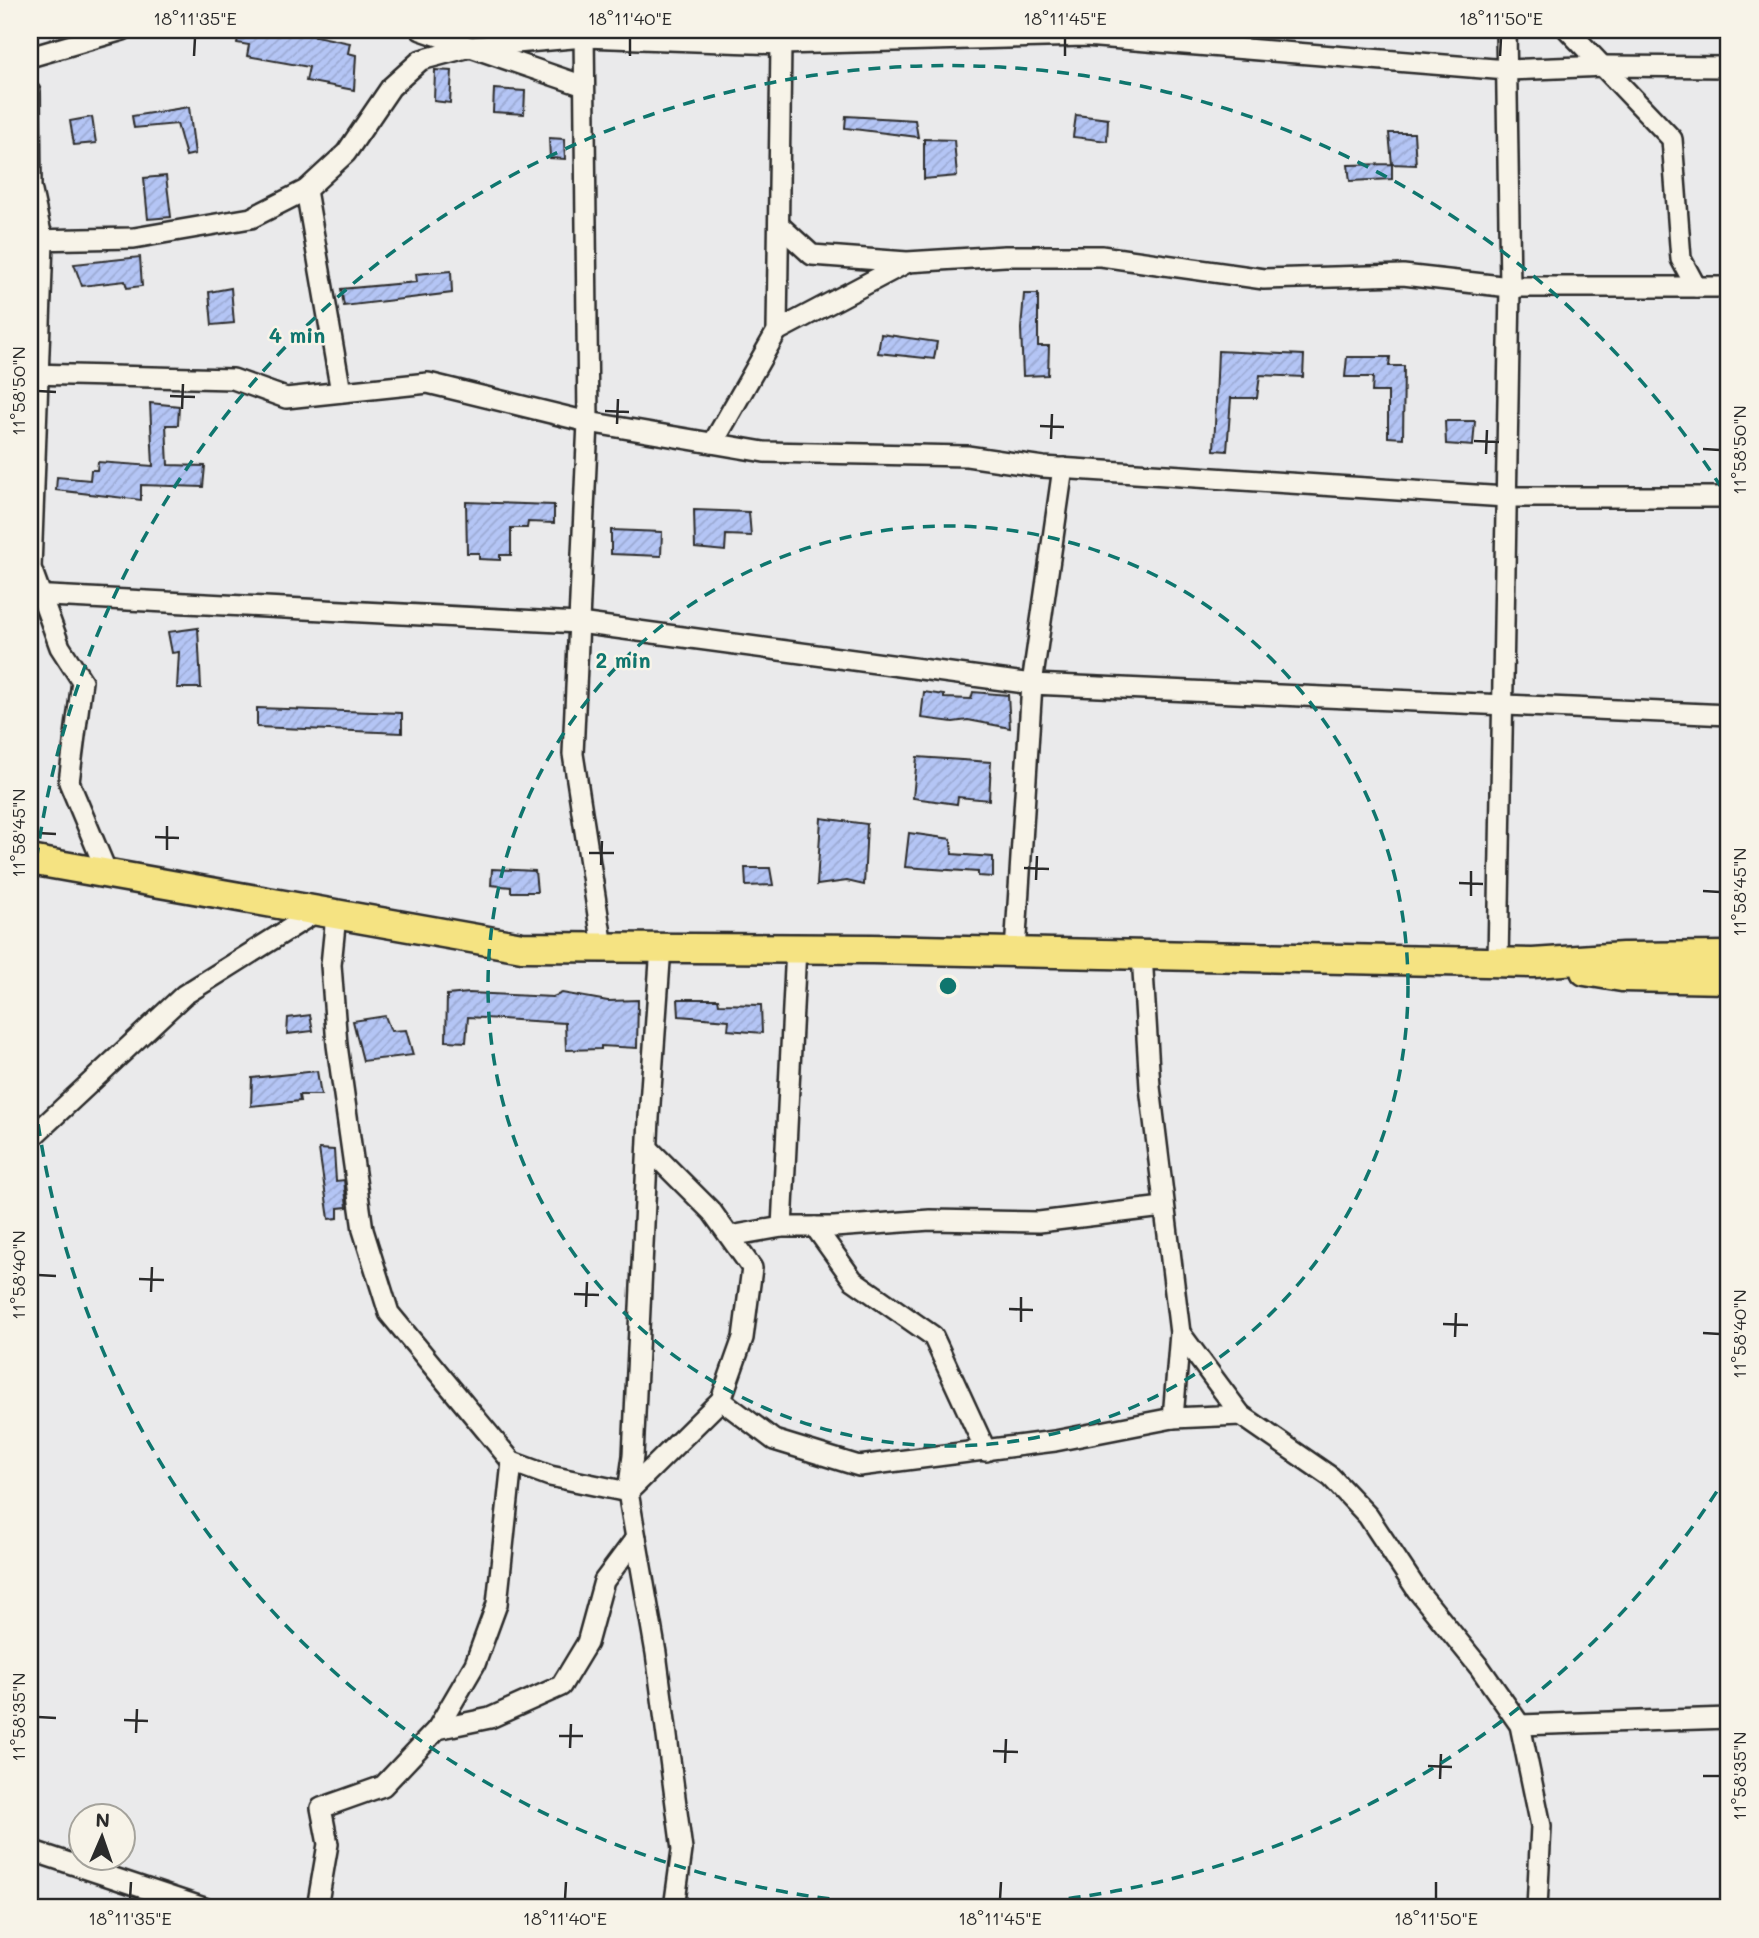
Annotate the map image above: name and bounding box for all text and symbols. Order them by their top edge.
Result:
text: 18°11'35"E [153,6,237,30]
text: 18°11'40"E [588,6,672,30]
text: 18°11'45"E [1023,6,1107,30]
text: 18°11'50"E [1459,6,1543,30]
text: 4 min [269,321,325,348]
text: 11°58'50"N [6,346,30,436]
text: 11°58'50"N [1727,405,1751,495]
text: 2 min [595,646,651,673]
text: 11°58'45"N [6,788,30,878]
text: 11°58'45"N [1727,847,1751,937]
centre of rings [936,974,960,998]
text: 11°58'40"N [6,1230,30,1320]
text: 11°58'40"N [1727,1289,1751,1379]
text: 11°58'35"N [6,1672,30,1762]
text: 11°58'35"N [1727,1731,1751,1821]
north arrow [66,1801,136,1871]
text: N [95,1807,110,1832]
text: 18°11'35"E [88,1906,172,1930]
text: 18°11'40"E [523,1906,607,1930]
text: 18°11'45"E [958,1906,1042,1930]
text: 18°11'50"E [1394,1906,1478,1930]

